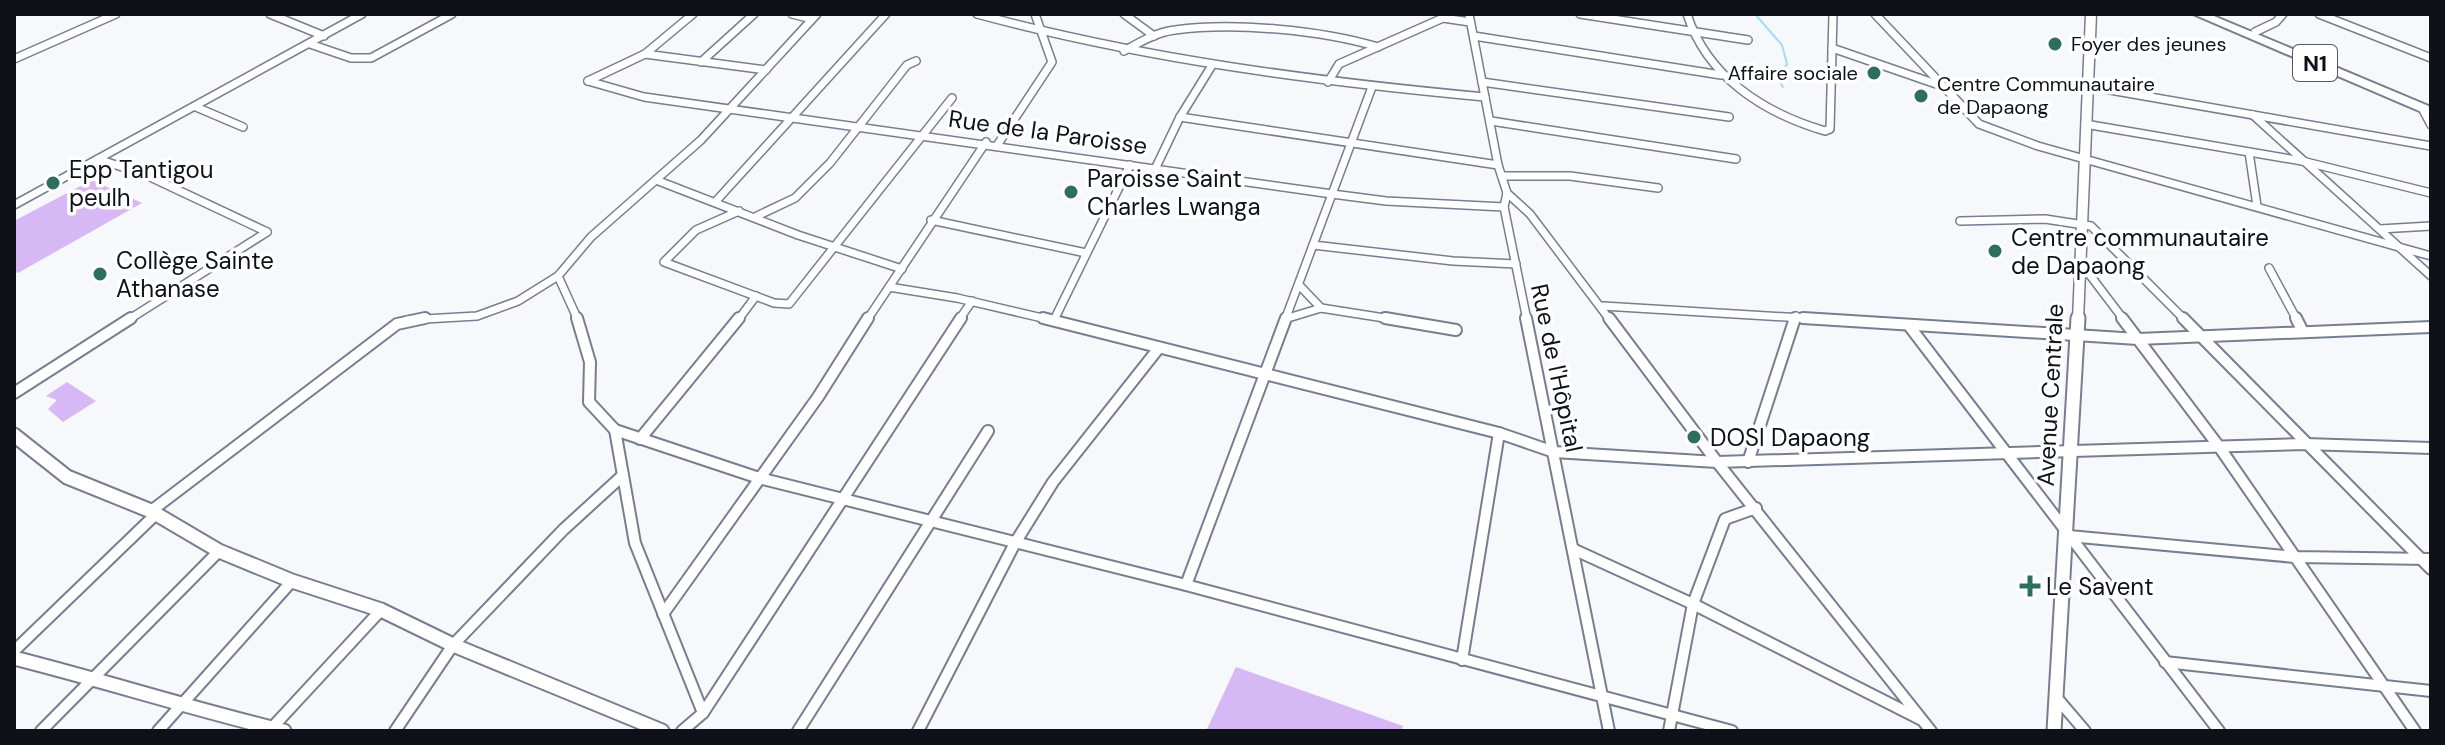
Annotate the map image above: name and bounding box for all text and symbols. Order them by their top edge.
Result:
place label: Foyer des jeunes [2071,31,2226,57]
marker: Foyer des jeunes [2046,35,2064,53]
road number: N1 [2293,45,2337,81]
place label: Affaire sociale [1728,60,1858,86]
marker: Affaire sociale [1865,64,1883,82]
place label: Centre Communautaire de Dapaong [1937,71,2155,120]
marker: Centre Communautaire de Dapaong [1912,87,1930,105]
street label: Rue de la Paroisse [947,103,1149,161]
place label: Epp Tantigou peulh [69,154,214,213]
place label: Paroisse Saint Charles Lwanga [1087,163,1260,222]
marker: Epp Tantigou peulh [44,174,62,192]
marker: Paroisse Saint Charles Lwanga [1062,183,1080,201]
place label: Centre communautaire de Dapaong [2011,222,2269,281]
marker: Centre communautaire de Dapaong [1986,242,2004,260]
place label: Collège Sainte Athanase [116,245,274,304]
marker: Collège Sainte Athanase [91,265,109,283]
street label: Rue de l'Hôpital [1524,281,1590,455]
street label: Avenue Centrale [2030,303,2070,487]
place label: DOSI Dapaong [1710,422,1870,453]
marker: DOSI Dapaong [1685,428,1703,446]
place label: Le Savent [2046,571,2154,602]
marker: Le Savent [2021,577,2039,595]

